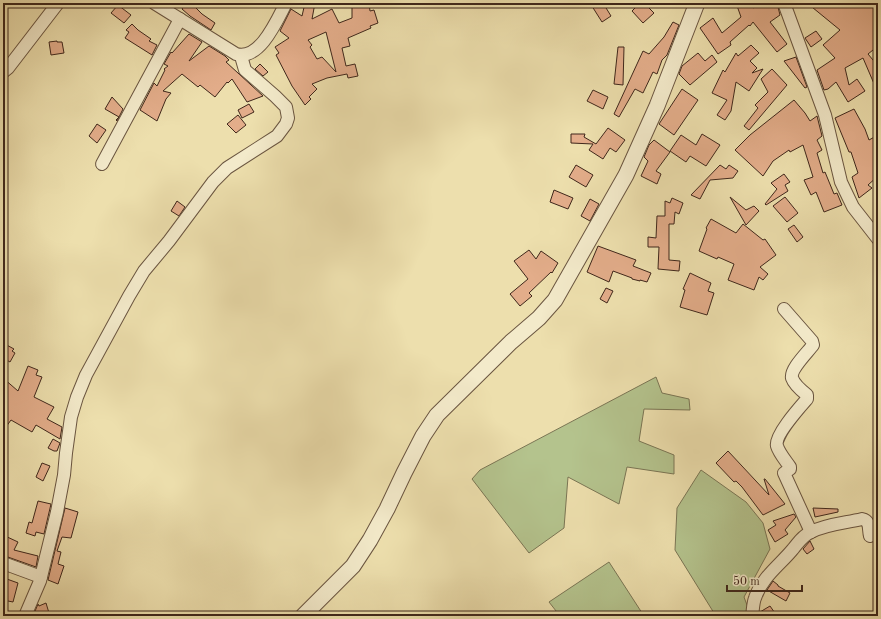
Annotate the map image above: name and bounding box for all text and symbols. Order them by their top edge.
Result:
scale bar [727,567,802,593]
text: 50 m [733,575,760,588]

